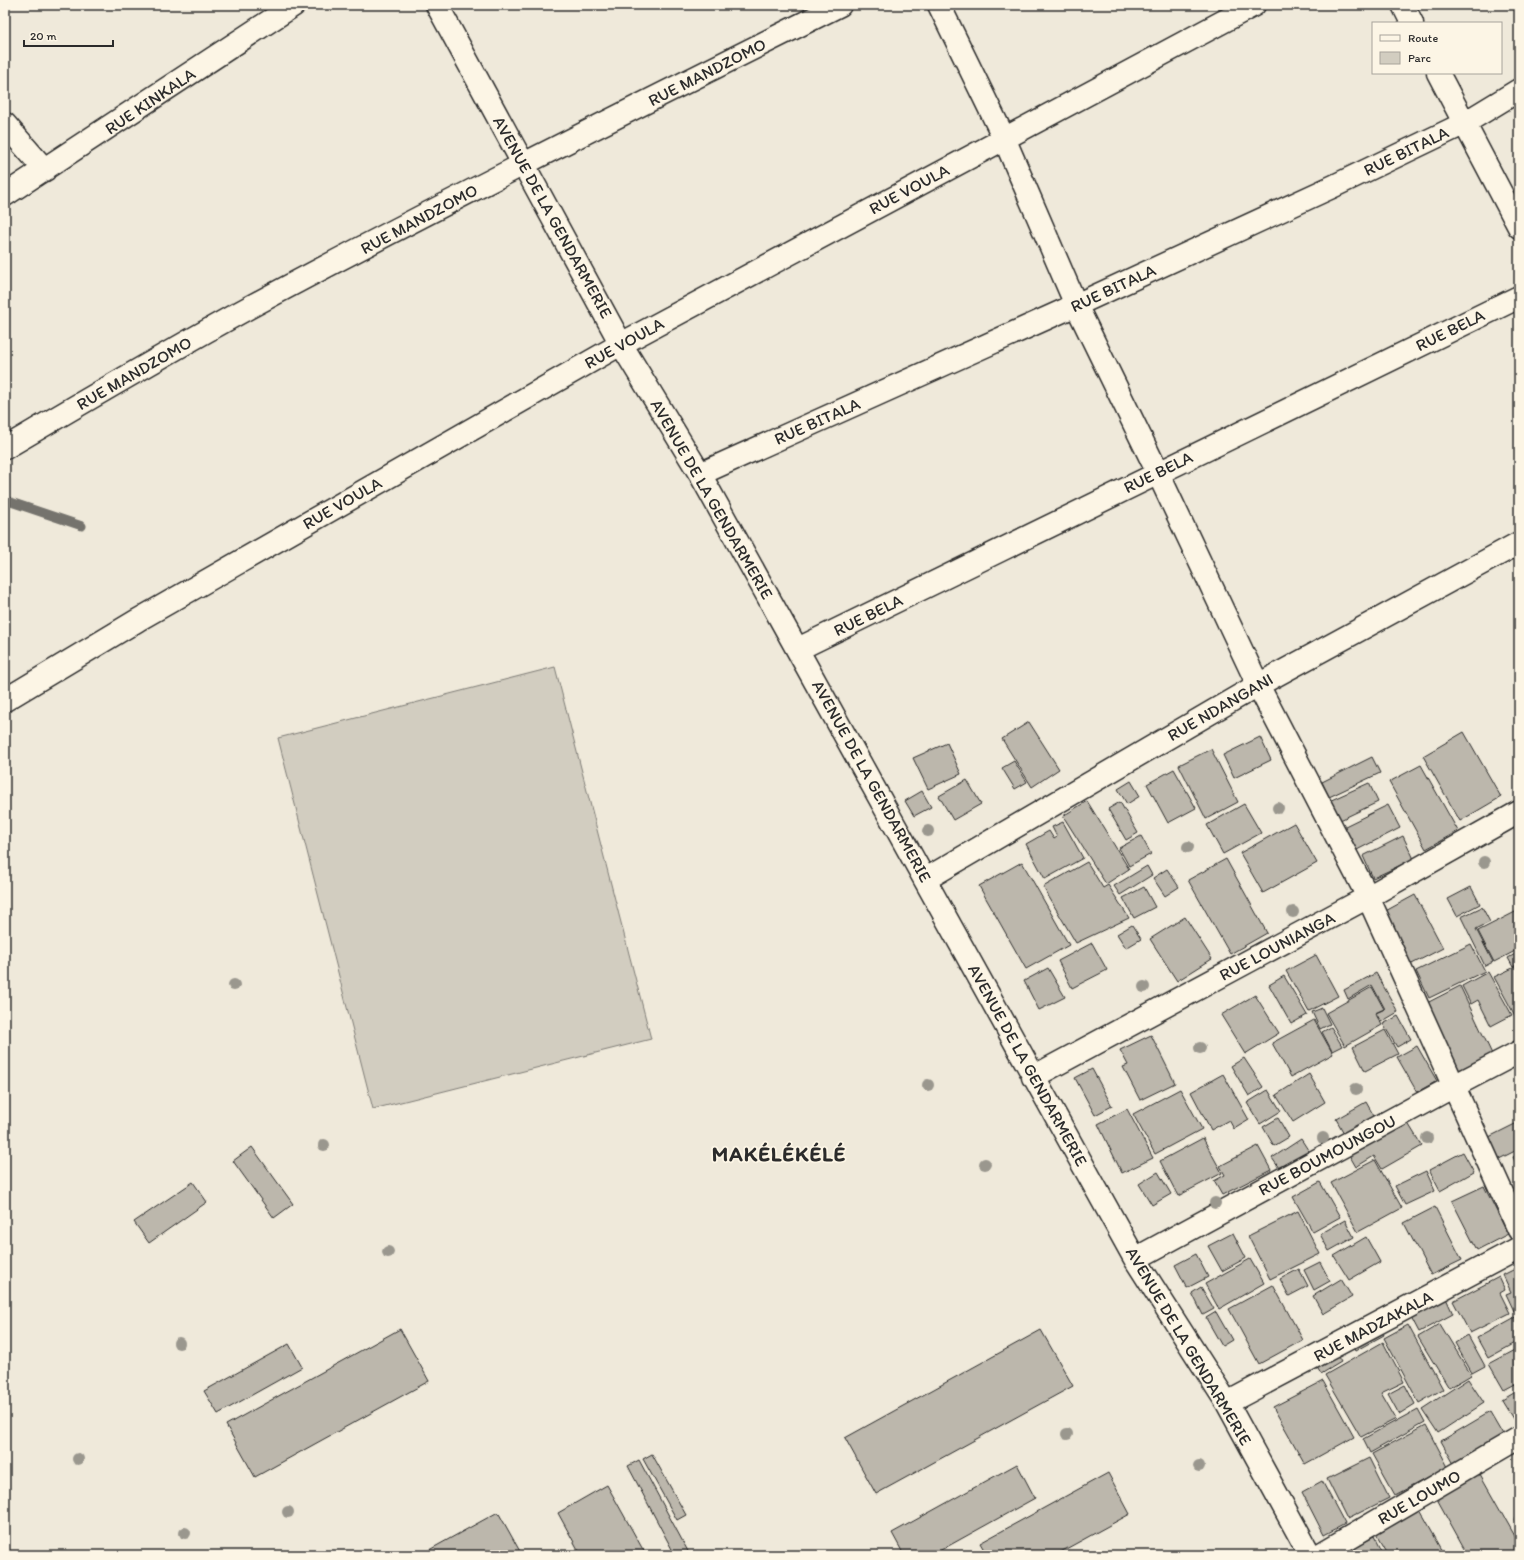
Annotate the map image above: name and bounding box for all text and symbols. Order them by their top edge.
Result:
scale bar [24,22,113,48]
legend [1372,22,1502,74]
text: 20 m [30,29,57,43]
text: Route [1408,31,1438,45]
street label: RUE MANDZOMO [645,34,769,110]
text: Parc [1408,51,1431,65]
street label: RUE KINKALA [101,63,199,139]
street label: AVENUE DE LA GENDARMERIE [489,113,617,321]
street label: RUE BITALA [1360,122,1452,180]
street label: RUE VOULA [865,159,953,218]
street label: RUE MANDZOMO [357,180,481,258]
street label: RUE BITALA [1067,259,1159,316]
street label: RUE BELA [1412,305,1488,355]
street label: RUE VOULA [581,313,667,373]
street label: RUE MANDZOMO [73,332,195,414]
street label: RUE BITALA [771,393,863,449]
street label: AVENUE DE LA GENDARMERIE [646,395,778,603]
street label: RUE BELA [1120,447,1196,497]
street label: RUE VOULA [299,472,385,534]
street label: RUE BELA [830,590,906,640]
street label: RUE NDANGANI [1164,669,1276,745]
street label: AVENUE DE LA GENDARMERIE [808,677,936,885]
street label: RUE LOUNIANGA [1216,907,1338,985]
street label: AVENUE DE LA GENDARMERIE [964,961,1092,1169]
street label: RUE BOUMOUNGOU [1255,1110,1399,1200]
district label: MAKÉLÉKÉLÉ [712,1141,846,1166]
street label: AVENUE DE LA GENDARMERIE [1122,1243,1256,1449]
street label: RUE MADZAKALA [1310,1286,1436,1366]
street label: RUE LOUMO [1374,1465,1464,1529]

